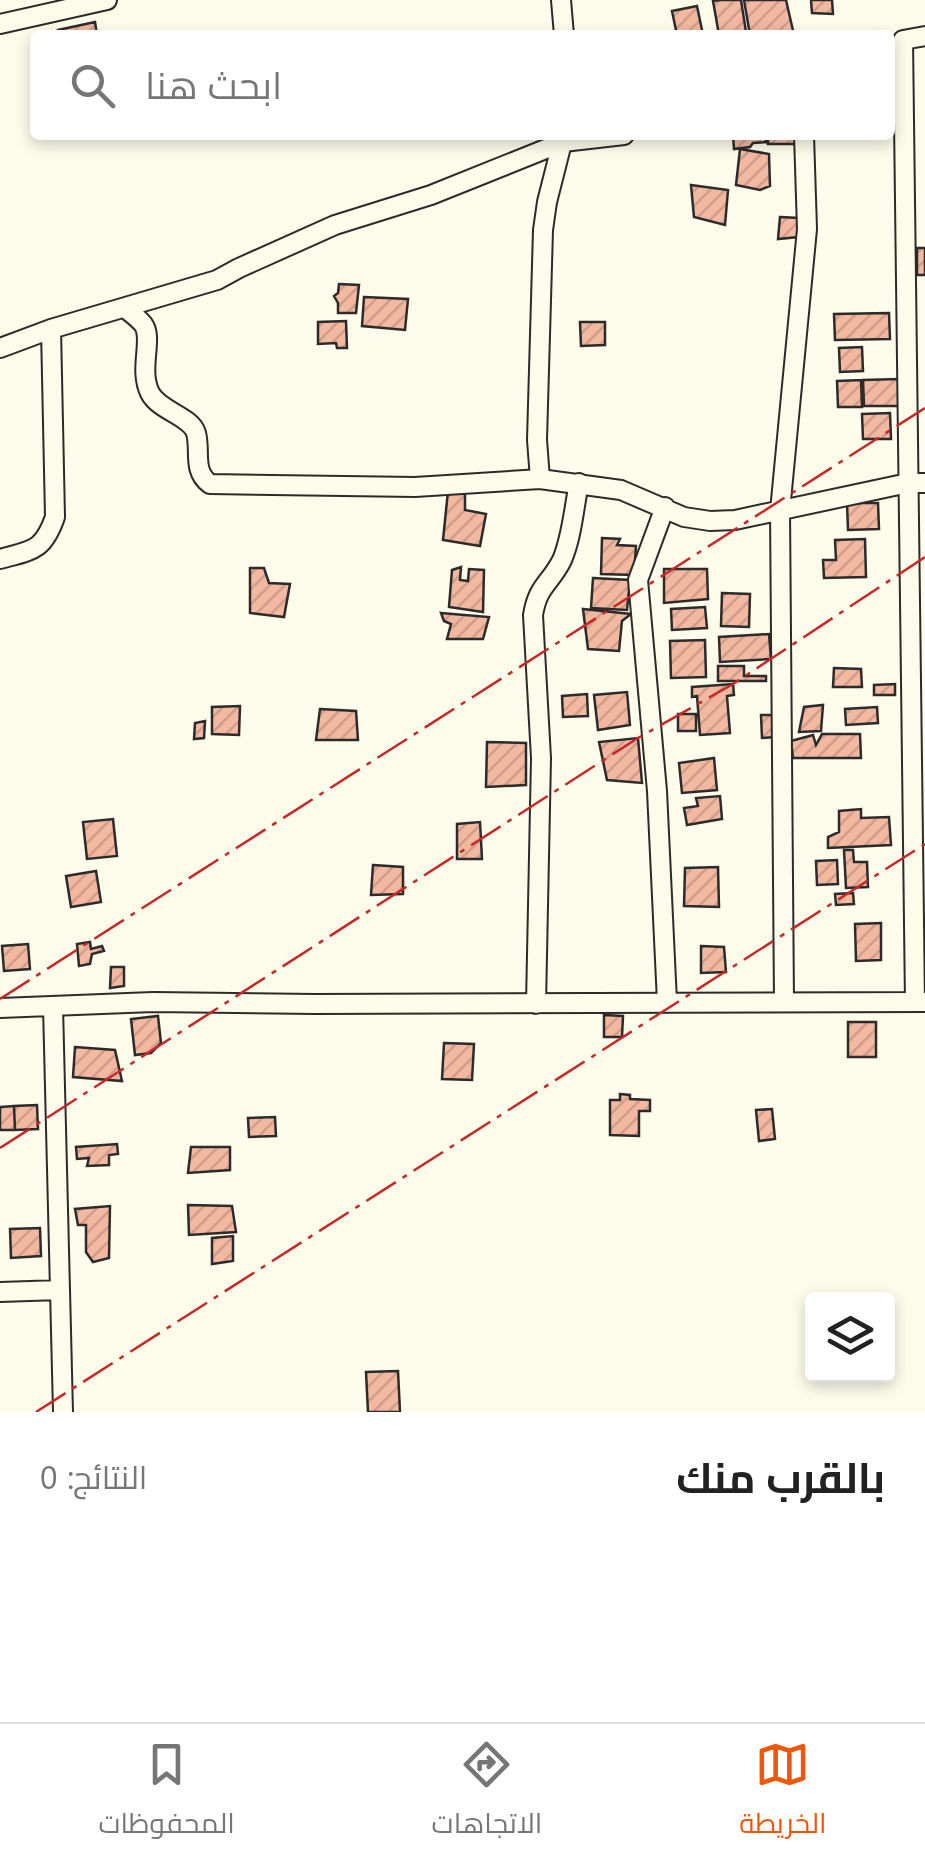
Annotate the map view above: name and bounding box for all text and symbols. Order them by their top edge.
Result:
search box [30,30,895,140]
icon: search [65,58,120,113]
text: ابحث هنا [145,60,282,109]
map controls [805,1292,895,1382]
button: layers [805,1292,895,1382]
text: بالقرب منك [676,1450,885,1505]
text: النتائج: 0 [40,1456,147,1498]
tab: المحفوظات [98,1737,235,1849]
tab: الاتجاهات [432,1737,542,1849]
tab: الخريطة [739,1737,827,1849]

